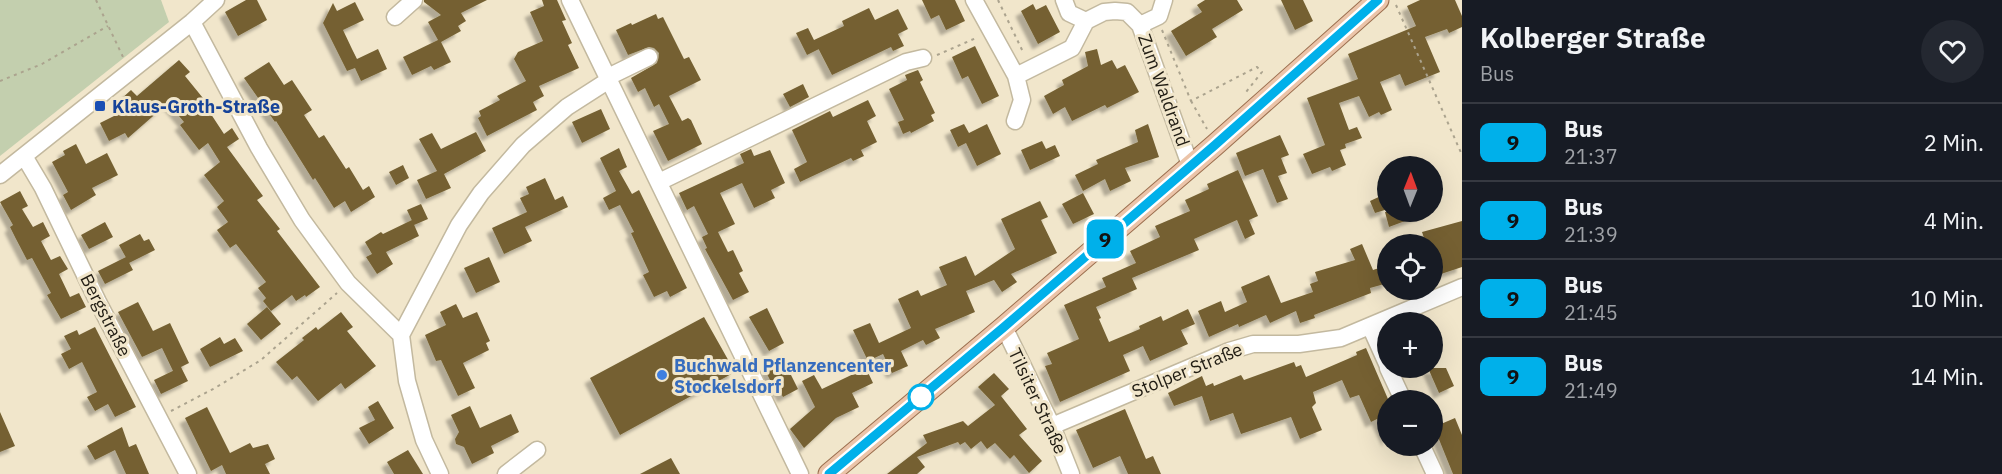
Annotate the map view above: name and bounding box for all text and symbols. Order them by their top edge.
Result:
text: Kolberger Straße [1480,19,1706,56]
button: heart [1921,20,1984,83]
street label: Zum Waldrand [1133,31,1195,149]
text: Bus [1480,60,1514,87]
place label: Klaus-Groth-Straße [112,95,280,118]
marker: Klaus-Groth-Straße [93,99,107,113]
text: Bus [1564,114,1603,143]
text: 9 [1507,128,1519,156]
text: 2 Min. [1924,128,1984,157]
text: 21:37 [1564,143,1618,170]
north arrow [1377,156,1443,222]
map controls [1377,156,1443,456]
text: Bus [1564,192,1603,221]
text: 9 [1507,206,1519,234]
text: 4 Min. [1924,206,1984,235]
line badge: 9 [1086,220,1124,258]
text: 21:39 [1564,221,1618,248]
text: 9 [1099,225,1111,253]
button: locate [1377,234,1443,300]
street label: Bergstraße [75,270,137,360]
text: Bus [1564,270,1603,299]
text: 9 [1507,284,1519,312]
text: 10 Min. [1911,284,1984,313]
text: 21:45 [1564,299,1618,326]
button: + [1377,312,1443,378]
street label: Stolper Straße [1128,337,1246,403]
street label: Tilsiter Straße [1003,344,1073,458]
text: Bus [1564,348,1603,377]
place label: Buchwald Pflanzencenter Stockelsdorf [674,354,891,398]
text: 9 [1507,362,1519,390]
text: 14 Min. [1911,362,1984,391]
marker: Buchwald Pflanzencenter Stockelsdorf [655,368,669,382]
text: 21:49 [1564,377,1618,404]
unlabelled marker [908,384,934,410]
button: − [1377,390,1443,456]

